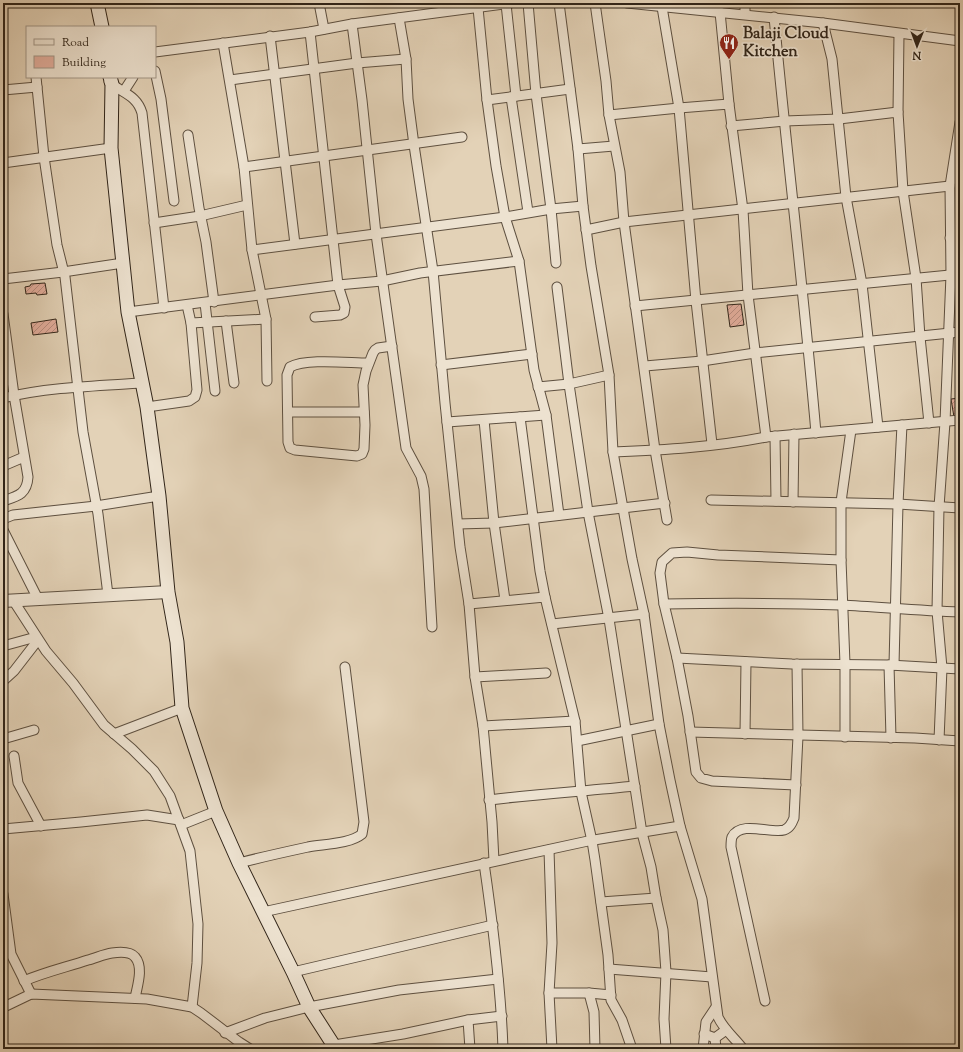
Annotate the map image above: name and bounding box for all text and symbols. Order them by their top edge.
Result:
place label: Balaji Cloud Kitchen [743,23,830,64]
legend [26,26,156,78]
north arrow [897,26,937,66]
restaurant icon: Balaji Cloud Kitchen [718,32,740,60]
text: Road [62,34,89,52]
text: N [912,47,922,63]
text: Building [62,54,106,72]

